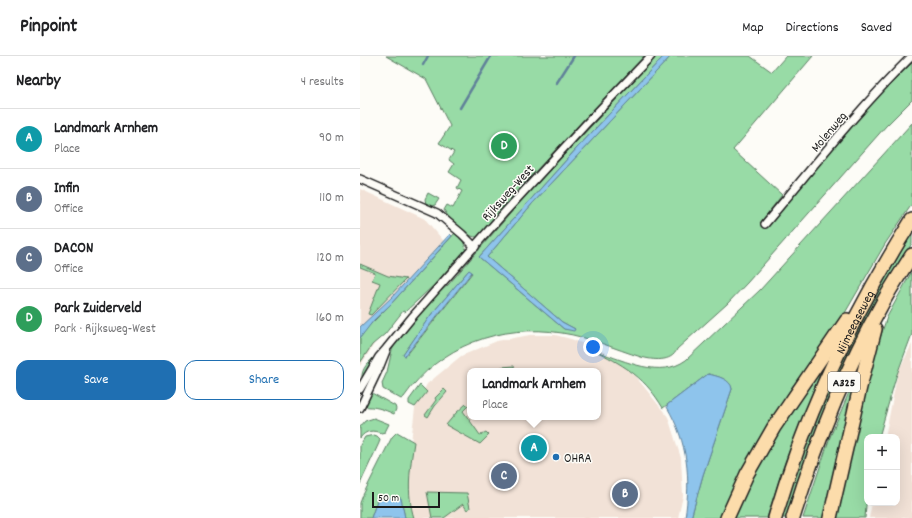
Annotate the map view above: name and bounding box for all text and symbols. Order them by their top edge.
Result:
text: Pinpoint [20,14,77,41]
text: Map [742,18,764,38]
text: Directions [786,18,839,38]
text: Saved [861,18,892,38]
text: Nearby [16,70,60,94]
text: 4 results [301,73,344,92]
street label: Molenweg [807,108,853,157]
text: Landmark Arnhem [54,118,158,140]
text: A [25,129,33,148]
text: 90 m [319,129,344,148]
pin: D [491,131,517,161]
text: Place [54,140,80,159]
street label: Rijksweg-West [478,161,540,226]
text: Infin [54,178,79,200]
text: B [26,189,32,208]
text: 110 m [319,189,344,208]
text: Office [54,200,83,219]
text: DACON [54,238,93,260]
text: C [26,249,32,268]
text: 120 m [316,249,344,268]
text: Office [54,260,83,279]
street label: Nijmeegseweg [832,287,881,358]
text: Park Zuiderveld [54,298,141,320]
text: D [26,309,32,328]
text: 160 m [316,309,344,328]
text: Park · Rijksweg-West [54,320,156,339]
your location [583,337,603,357]
button: Save [16,360,176,400]
button: Share [184,360,344,400]
popup [467,368,601,420]
road number: A325 [828,372,860,392]
text: Landmark Arnhem [482,374,586,396]
text: Place [482,396,508,415]
pin: A [521,433,547,463]
map controls [864,434,900,506]
button: + [864,434,900,470]
place label: OHRA [564,450,592,469]
marker: OHRA [551,452,561,462]
pin: C [491,461,517,491]
button: − [864,470,900,506]
pin: B [612,479,638,509]
scale bar [372,490,440,509]
text: 50 m [378,491,399,507]

